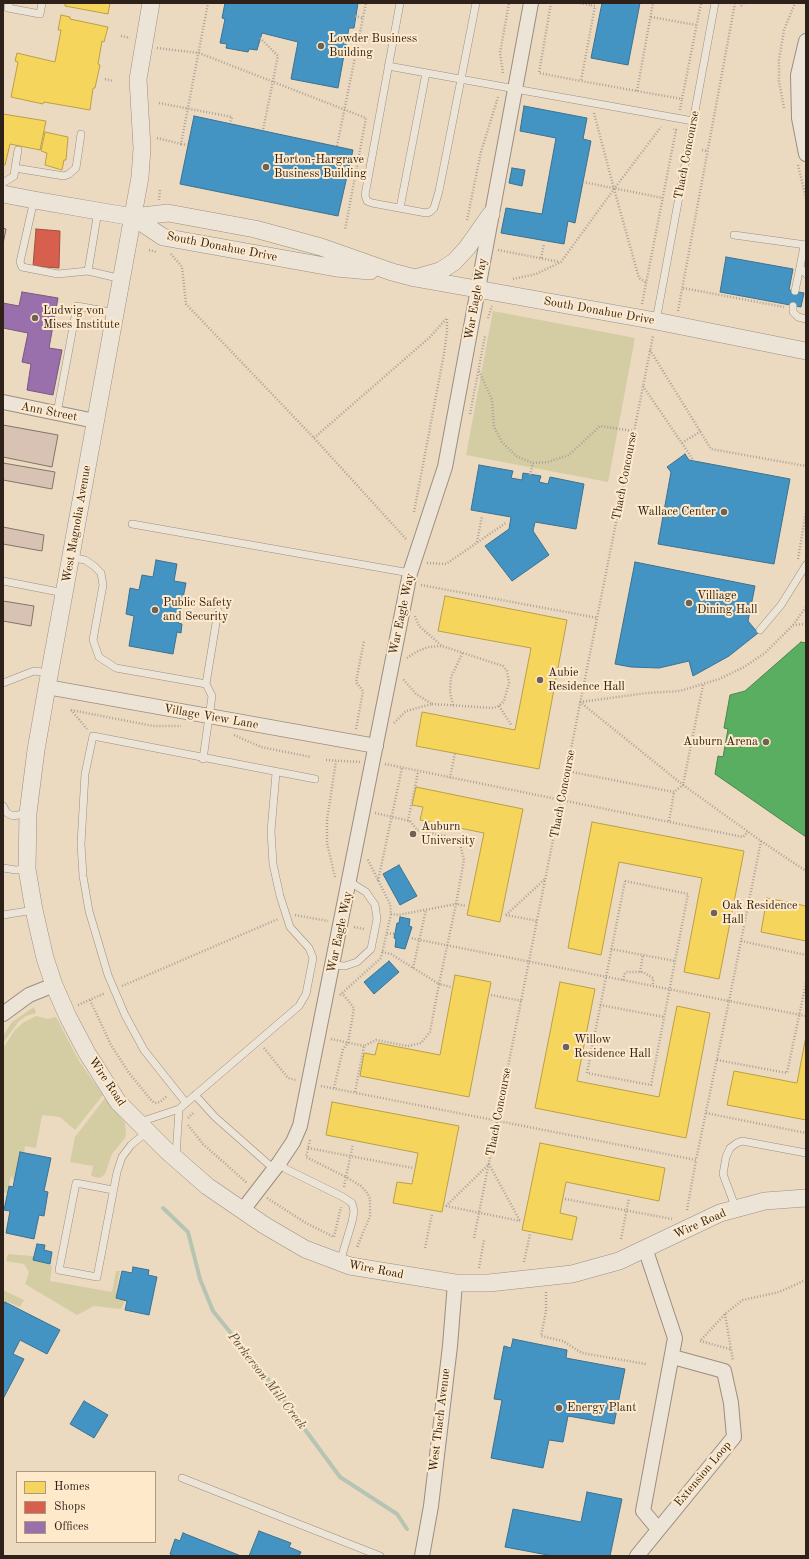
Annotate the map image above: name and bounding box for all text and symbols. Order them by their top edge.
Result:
place label: Lowder Business Building [329,32,417,60]
marker: Lowder Business Building [316,41,326,51]
street label: Thach Concourse [671,110,703,200]
place label: Horton-Hargrave Business Building [274,153,367,181]
marker: Horton-Hargrave Business Building [261,162,271,172]
street label: South Donahue Drive [166,229,278,265]
street label: War Eagle Way [462,257,490,341]
street label: South Donahue Drive [542,294,656,328]
place label: Ludwig von Mises Institute [43,304,120,332]
marker: Ludwig von Mises Institute [30,313,40,323]
street label: Ann Street [20,399,78,425]
street label: Thach Concourse [609,431,641,521]
street label: West Magnolia Avenue [60,464,94,584]
place label: Wallace Center [637,505,716,519]
marker: Wallace Center [719,507,729,517]
street label: War Eagle Way [386,572,418,656]
place label: Villiage Dining Hall [697,589,758,617]
place label: Public Safety and Security [163,596,232,624]
marker: Villiage Dining Hall [684,598,694,608]
marker: Public Safety and Security [150,605,160,615]
place label: Aubie Residence Hall [548,666,625,694]
marker: Aubie Residence Hall [535,675,545,685]
street label: Village View Lane [163,702,259,732]
place label: Auburn Arena [683,735,758,749]
marker: Auburn Arena [761,737,771,747]
street label: Thach Concourse [547,749,579,839]
place label: Auburn University [421,820,475,848]
marker: Auburn University [408,829,418,839]
street label: War Eagle Way [324,890,356,974]
place label: Oak Residence Hall [722,899,798,927]
marker: Oak Residence Hall [709,908,719,918]
place label: Willow Residence Hall [574,1033,651,1061]
marker: Willow Residence Hall [561,1042,571,1052]
street label: Wire Road [85,1055,129,1109]
street label: Thach Concourse [483,1067,515,1157]
street label: Wire Road [671,1206,729,1242]
street label: Wire Road [347,1258,405,1282]
water label: Parkerson Mill Creek [224,1329,310,1433]
street label: West Thach Avenue [427,1367,453,1473]
place label: Energy Plant [567,1401,636,1415]
marker: Energy Plant [554,1403,564,1413]
street label: Extension Loop [671,1438,735,1510]
legend [16,1471,156,1543]
text: Homes [54,1481,90,1493]
text: Shops [54,1501,85,1513]
text: Offices [54,1521,89,1533]

